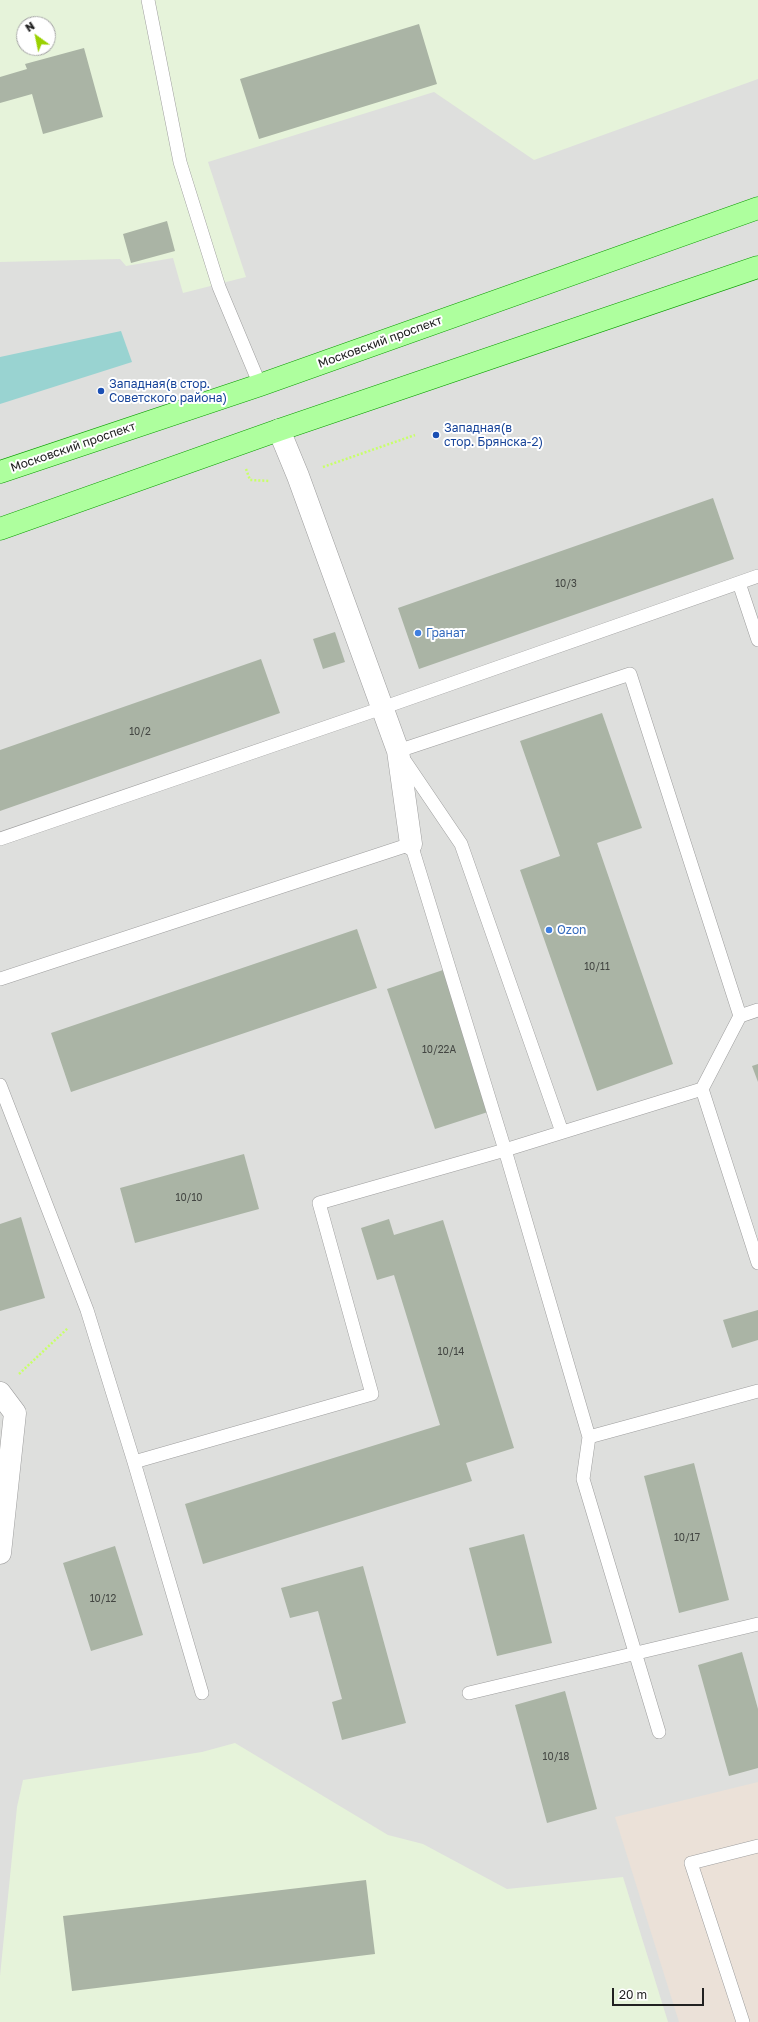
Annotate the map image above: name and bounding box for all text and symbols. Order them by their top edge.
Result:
north arrow [16,16,56,56]
text: N [23,19,37,34]
street label: Московский проспект [316,313,444,371]
place label: Западная(в стор. Советского района) [109,377,227,405]
marker: Западная(в стор. Советского района) [96,386,106,396]
street label: Московский проспект [9,419,137,475]
place label: Западная(в стор. Брянска-2) [444,421,543,449]
marker: Западная(в стор. Брянска-2) [431,430,441,440]
house number: 10/3 [555,578,577,590]
place label: Гранат [426,626,465,640]
marker: Гранат [413,628,423,638]
house number: 10/2 [129,726,151,738]
place label: Ozon [557,923,586,937]
marker: Ozon [544,925,554,935]
house number: 10/11 [584,961,610,973]
house number: 10/22А [422,1044,456,1056]
house number: 10/10 [176,1192,202,1204]
house number: 10/14 [438,1346,464,1358]
house number: 10/17 [674,1532,700,1544]
house number: 10/12 [90,1593,116,1605]
house number: 10/18 [543,1751,569,1763]
scale bar [614,1980,706,2006]
text: 20 m [619,1987,647,2002]

